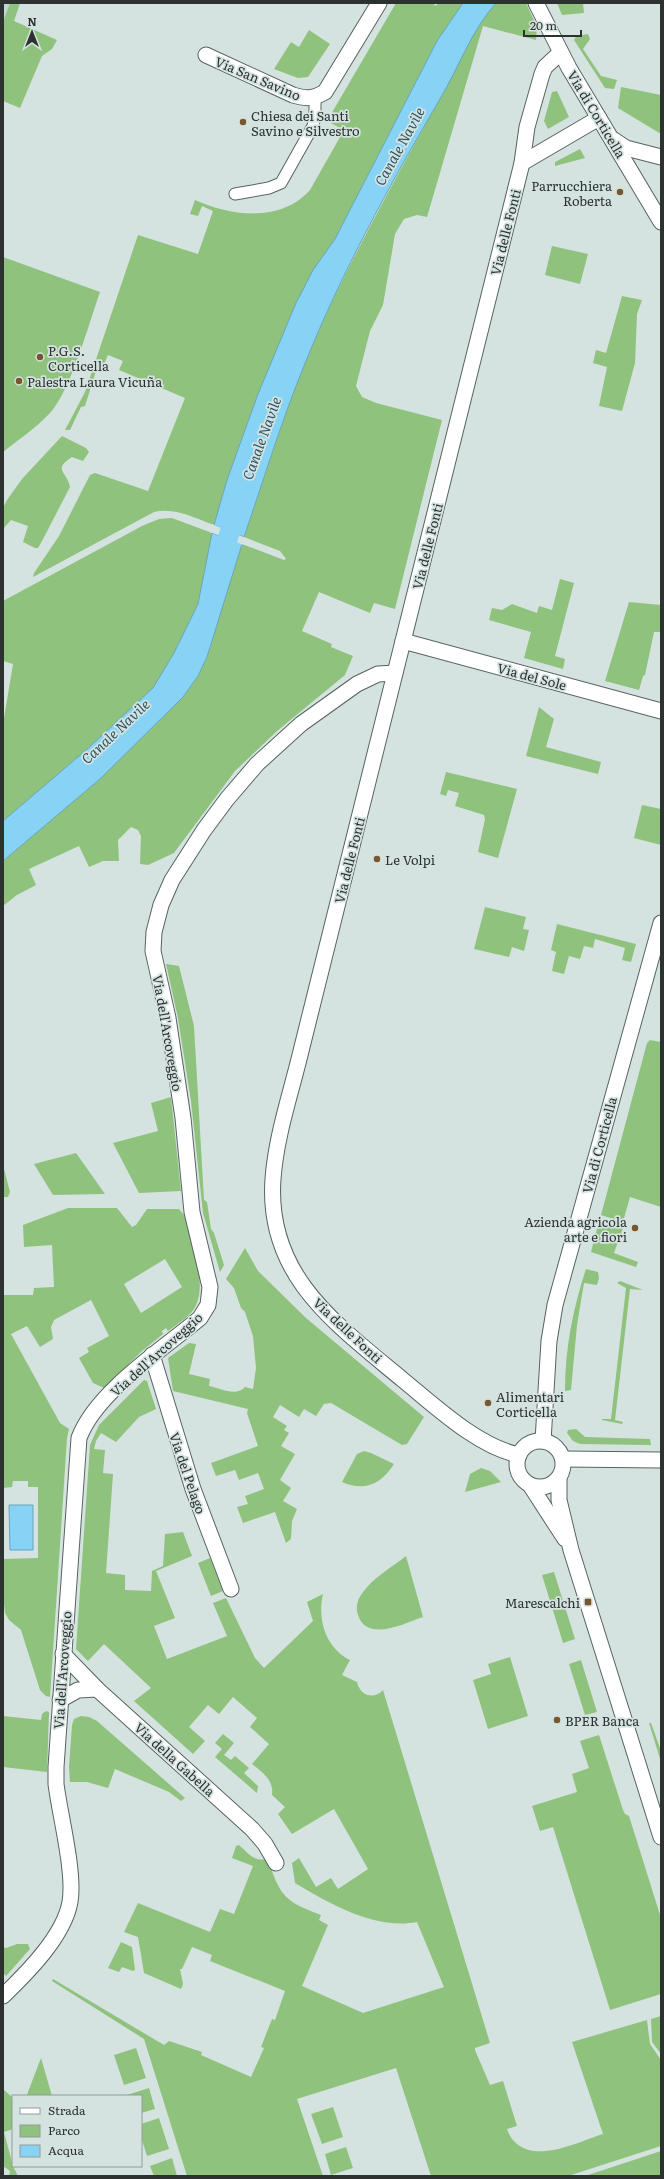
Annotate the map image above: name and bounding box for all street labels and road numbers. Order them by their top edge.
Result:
street label: Via San Savino [212,51,304,105]
street label: Via di Corticella [563,67,631,161]
street label: Via delle Fonti [485,186,525,277]
street label: Via delle Fonti [407,500,447,591]
street label: Via del Sole [495,658,569,694]
street label: Via delle Fonti [329,814,369,905]
street label: Via dell'Arcoveggio [148,973,188,1093]
street label: Via di Corticella [577,1095,621,1195]
street label: Via delle Fonti [309,1293,387,1368]
street label: Via dell'Arcoveggio [106,1307,207,1401]
street label: Via del Pelago [165,1430,211,1517]
street label: Via dell'Arcoveggio [48,1610,76,1730]
street label: Via della Gabella [131,1718,219,1800]

